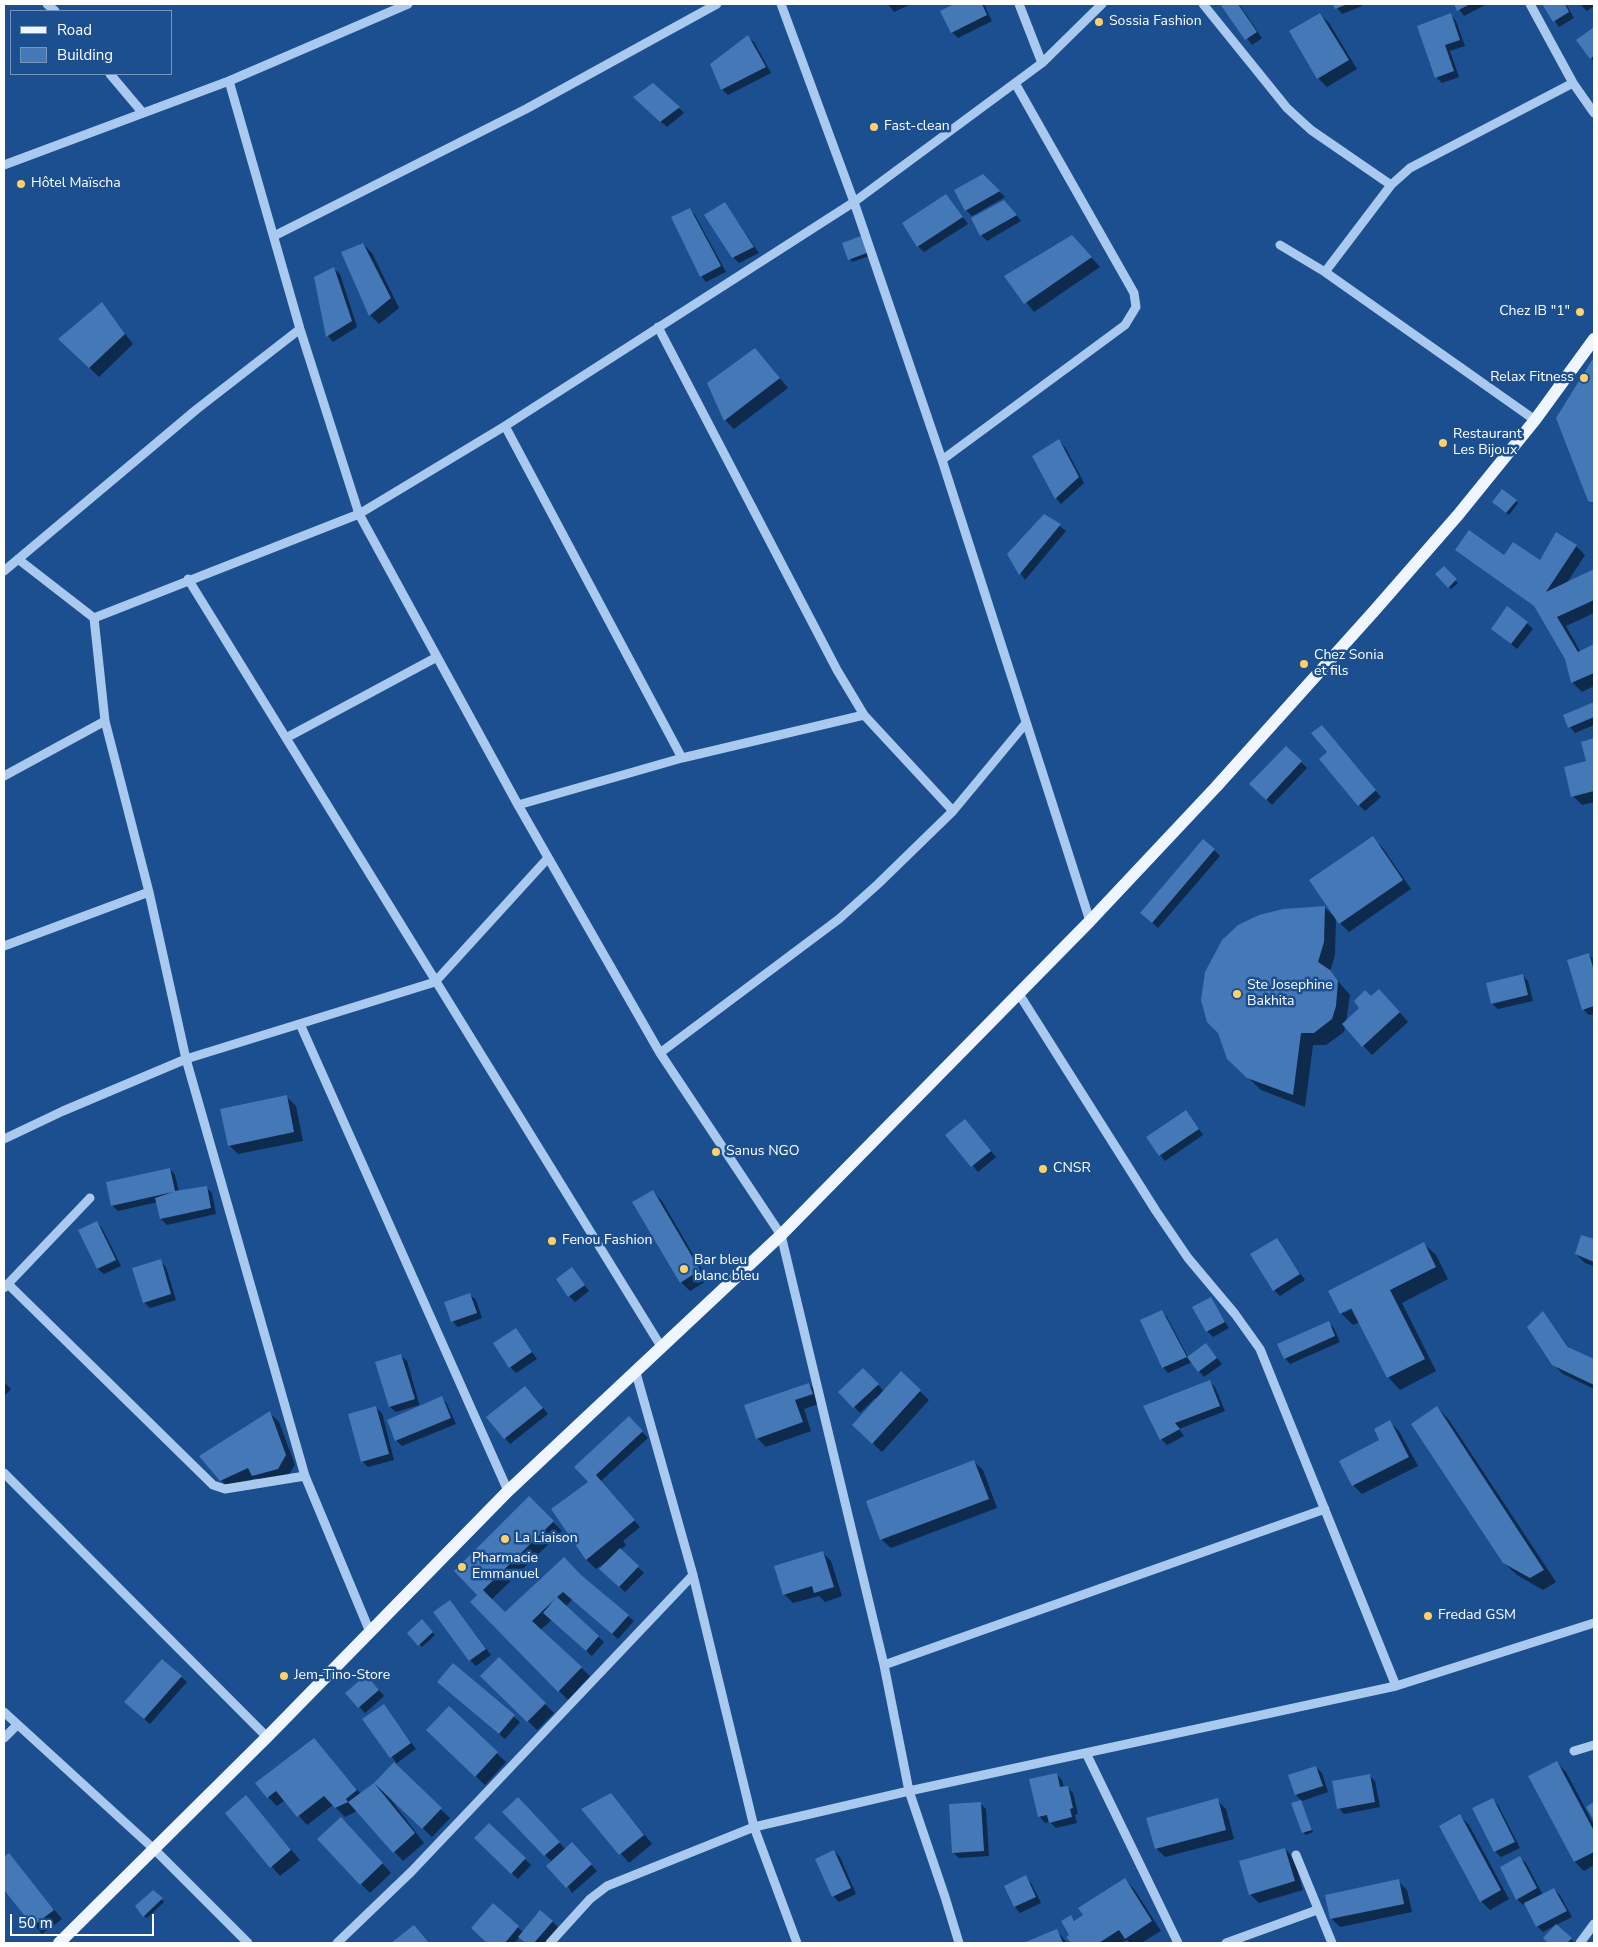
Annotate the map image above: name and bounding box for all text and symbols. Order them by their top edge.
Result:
legend [10,10,172,75]
place label: Sossia Fashion [1109,14,1202,30]
marker: Sossia Fashion [1093,16,1105,28]
text: Road [57,20,92,40]
text: Building [57,45,113,65]
place label: Fast-clean [884,119,950,135]
marker: Fast-clean [868,121,880,133]
place label: Hôtel Maïscha [31,176,121,192]
marker: Hôtel Maïscha [15,178,27,190]
place label: Chez IB "1" [1499,304,1570,320]
marker: Chez IB "1" [1574,306,1586,318]
place label: Relax Fitness [1490,370,1574,386]
marker: Relax Fitness [1578,372,1590,384]
place label: Restaurant Les Bijoux [1453,427,1522,460]
marker: Restaurant Les Bijoux [1437,437,1449,449]
place label: Chez Sonia et fils [1314,648,1384,680]
marker: Chez Sonia et fils [1298,658,1310,670]
place label: Ste Josephine Bakhita [1247,978,1333,1010]
marker: Ste Josephine Bakhita [1231,988,1243,1000]
place label: Sanus NGO [726,1144,799,1160]
marker: Sanus NGO [710,1146,722,1158]
place label: CNSR [1053,1161,1091,1177]
marker: CNSR [1037,1163,1049,1175]
place label: Fenou Fashion [562,1233,653,1249]
marker: Fenou Fashion [546,1235,558,1247]
place label: Bar bleu blanc bleu [694,1253,759,1285]
marker: Bar bleu blanc bleu [678,1263,690,1275]
place label: La Liaison [515,1531,578,1547]
marker: La Liaison [499,1533,511,1545]
place label: Pharmacie Emmanuel [472,1551,539,1584]
marker: Pharmacie Emmanuel [456,1561,468,1573]
place label: Fredad GSM [1438,1608,1516,1624]
marker: Fredad GSM [1422,1610,1434,1622]
place label: Jem-Tino-Store [294,1668,390,1684]
marker: Jem-Tino-Store [278,1670,290,1682]
scale bar [12,1904,156,1936]
text: 50 m [18,1913,53,1933]

